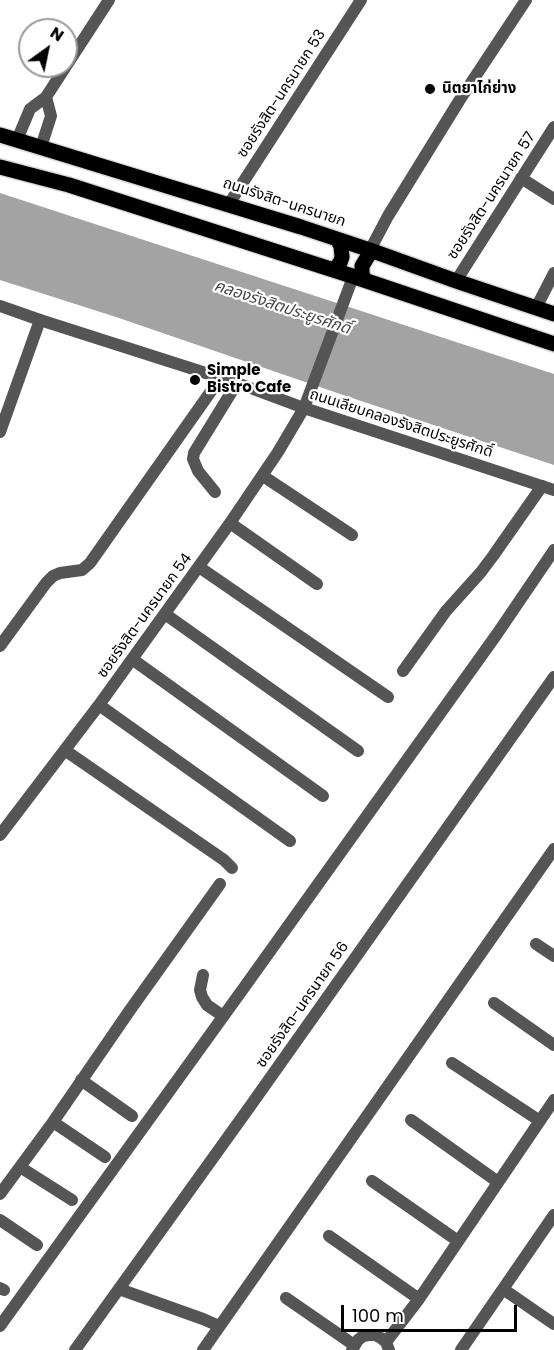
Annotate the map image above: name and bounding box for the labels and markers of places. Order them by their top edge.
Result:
place label: นิตยาไก่ย่าง [442,80,516,98]
marker: นิตยาไก่ย่าง [423,82,437,96]
place label: Simple Bistro Cafe [207,362,291,397]
marker: Simple Bistro Cafe [188,373,202,387]

